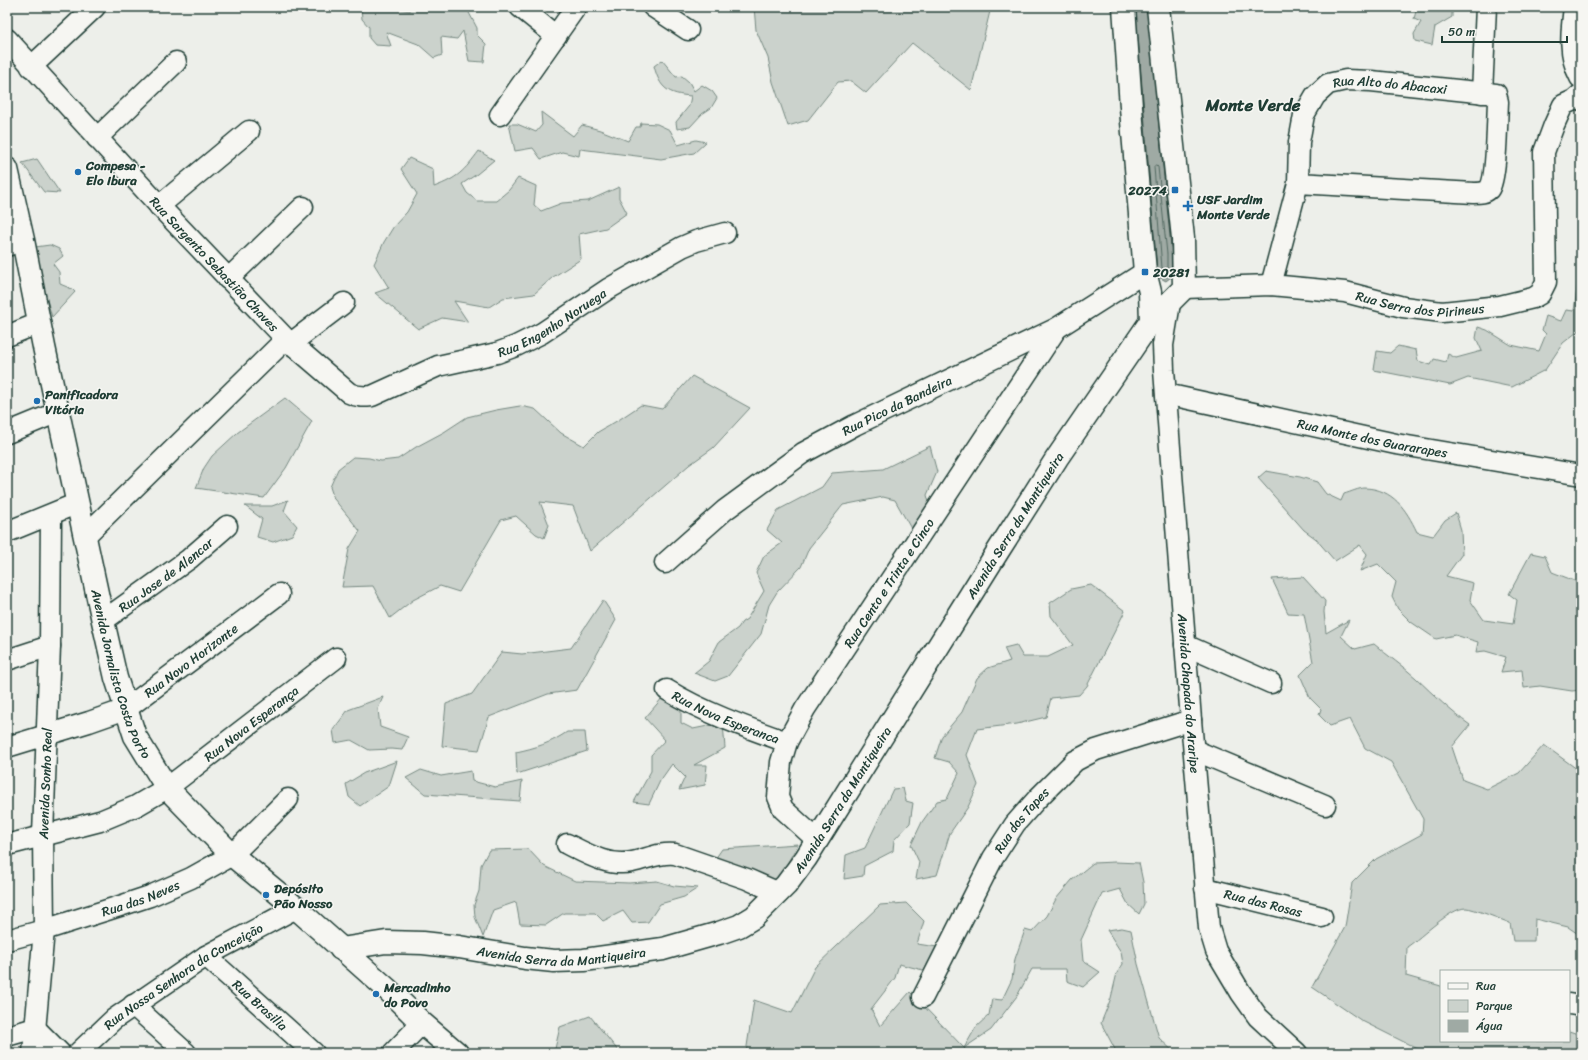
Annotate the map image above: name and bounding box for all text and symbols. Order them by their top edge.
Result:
scale bar [1442,18,1567,44]
text: 50 m [1448,21,1475,43]
street label: Rua Alto do Abacaxi [1330,68,1449,100]
district label: Monte Verde [1204,90,1301,120]
place label: Compesa - Elo Ibura [85,154,146,192]
marker: Compesa - Elo Ibura [73,167,83,177]
place label: 20274 [1127,179,1168,202]
marker: 20274 [1170,185,1180,195]
place label: USF Jardim Monte Verde [1196,188,1270,226]
street label: Rua Sargento Sebastião Chaves [144,191,286,338]
marker: USF Jardim Monte Verde [1182,200,1194,212]
place label: 20281 [1152,261,1190,284]
marker: 20281 [1140,267,1150,277]
street label: Rua Engenho Noruega [494,281,611,363]
street label: Rua Serra dos Pirineus [1353,284,1486,324]
street label: Rua Pico da Bandeira [837,368,956,442]
place label: Panificadora Vitória [45,383,118,421]
marker: Panificadora Vitória [32,396,42,406]
street label: Rua Monte dos Guararapes [1295,411,1449,464]
street label: Avenida Serra da Mantiqueira [959,447,1070,604]
street label: Rua Cento e Trinta e Cinco [837,513,940,652]
street label: Rua Jose de Alencar [113,531,219,618]
street label: Avenida Jornalista Costa Porto [85,586,158,763]
street label: Avenida Chapada do Araripe [1171,612,1207,775]
street label: Rua Novo Horizonte [139,617,243,704]
street label: Rua Nova Esperança [199,679,304,767]
street label: Rua Nova Esperanca [668,684,783,750]
street label: Avenida Serra da Mantiqueira [786,721,897,879]
street label: Avenida Sonho Real [31,727,58,840]
street label: Rua dos Tapes [987,781,1055,858]
street label: Rua das Neves [98,872,184,923]
place label: Depósito Pão Nosso [274,877,333,915]
street label: Rua das Rosas [1222,882,1306,923]
marker: Depósito Pão Nosso [261,890,271,900]
street label: Rua Nossa Senhora da Conceição [98,916,268,1035]
street label: Avenida Serra da Mantiqueira [474,939,648,973]
legend [1440,970,1570,1042]
street label: Rua Brasilia [227,973,294,1037]
text: Rua [1476,975,1497,997]
place label: Mercadinho do Povo [383,976,451,1014]
marker: Mercadinho do Povo [371,989,381,999]
text: Parque [1476,995,1513,1017]
text: Água [1475,1015,1503,1037]

